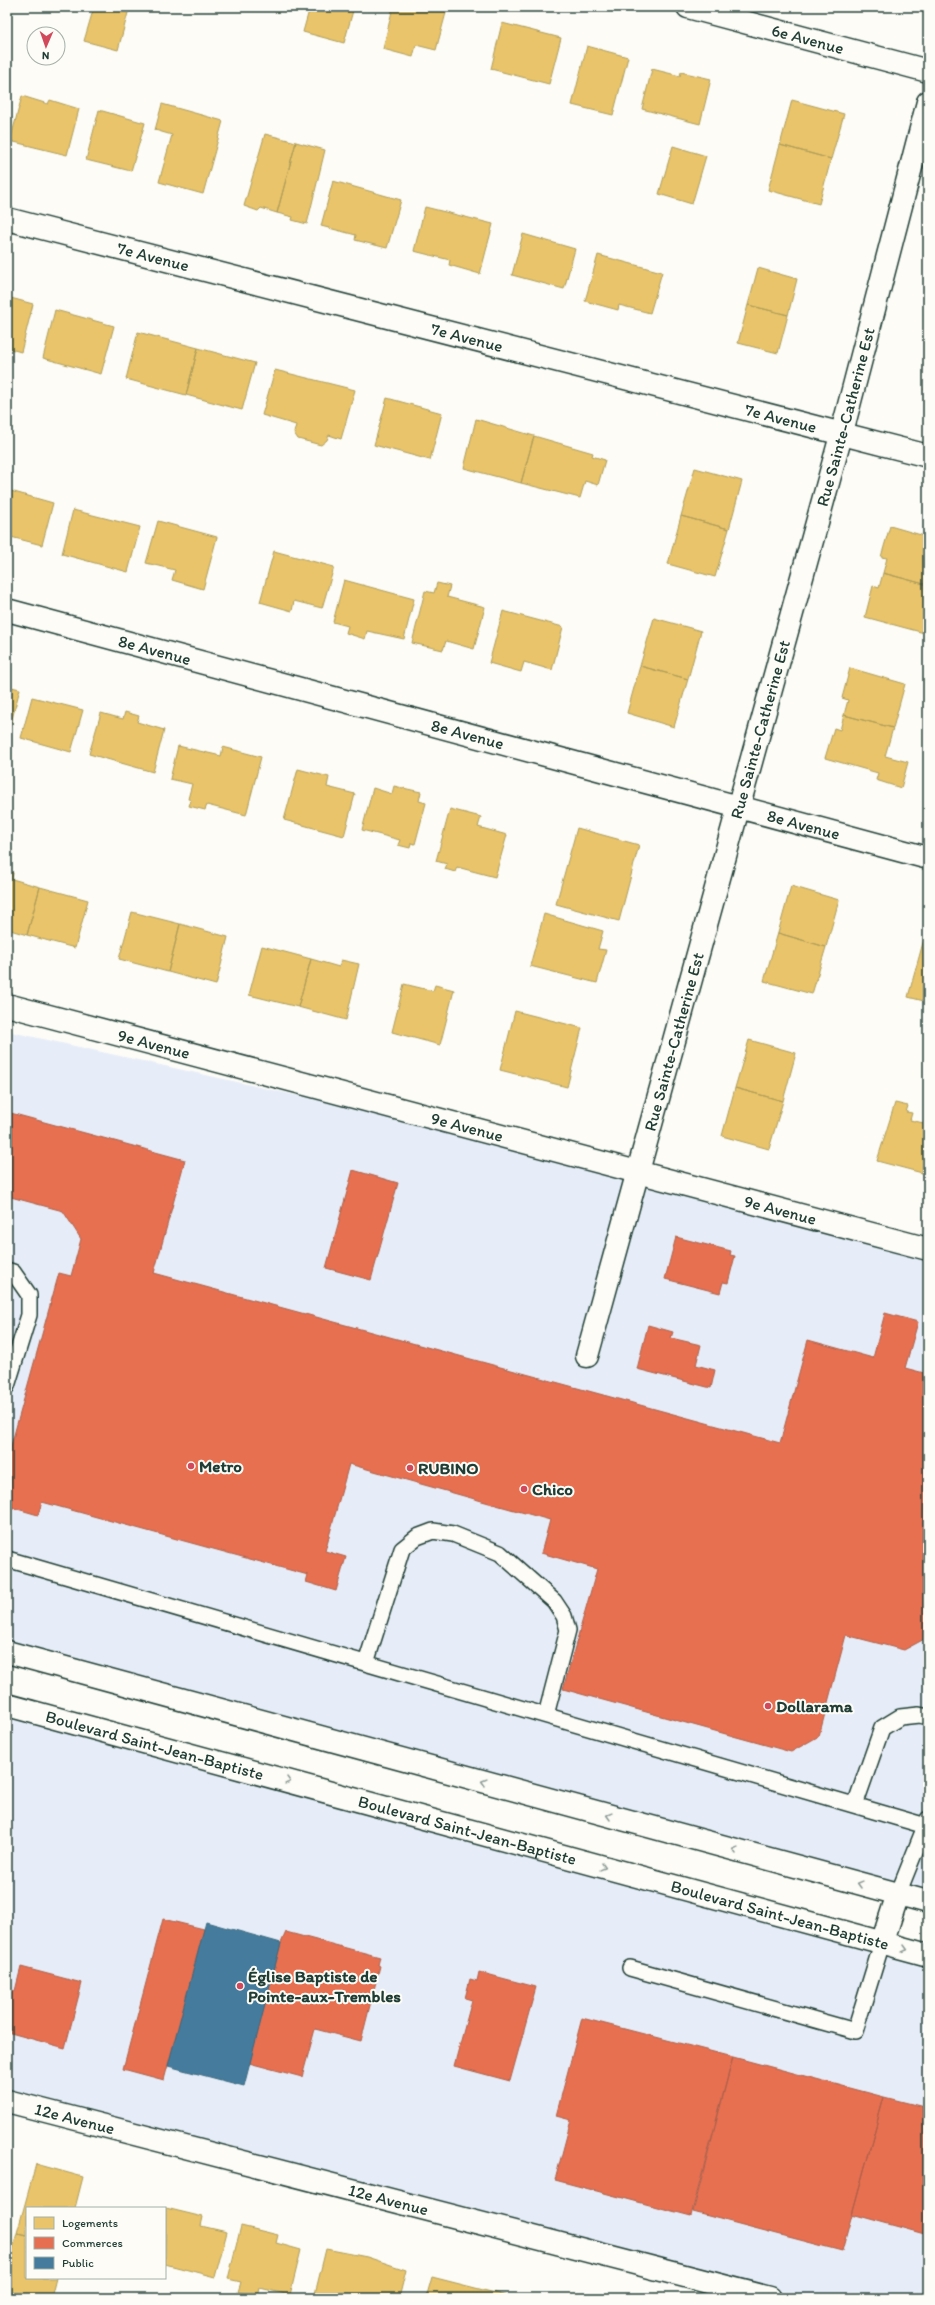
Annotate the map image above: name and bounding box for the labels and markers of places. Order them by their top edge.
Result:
place label: Metro [199,1456,242,1476]
place label: RUBINO [418,1458,478,1478]
marker: Metro [186,1461,196,1471]
marker: RUBINO [405,1463,415,1473]
place label: Chico [532,1479,573,1499]
marker: Chico [519,1484,529,1494]
place label: Dollarama [776,1696,853,1716]
marker: Dollarama [763,1701,773,1711]
place label: Église Baptiste de Pointe-aux-Trembles [248,1966,401,2006]
marker: Église Baptiste de Pointe-aux-Trembles [235,1981,245,1991]

